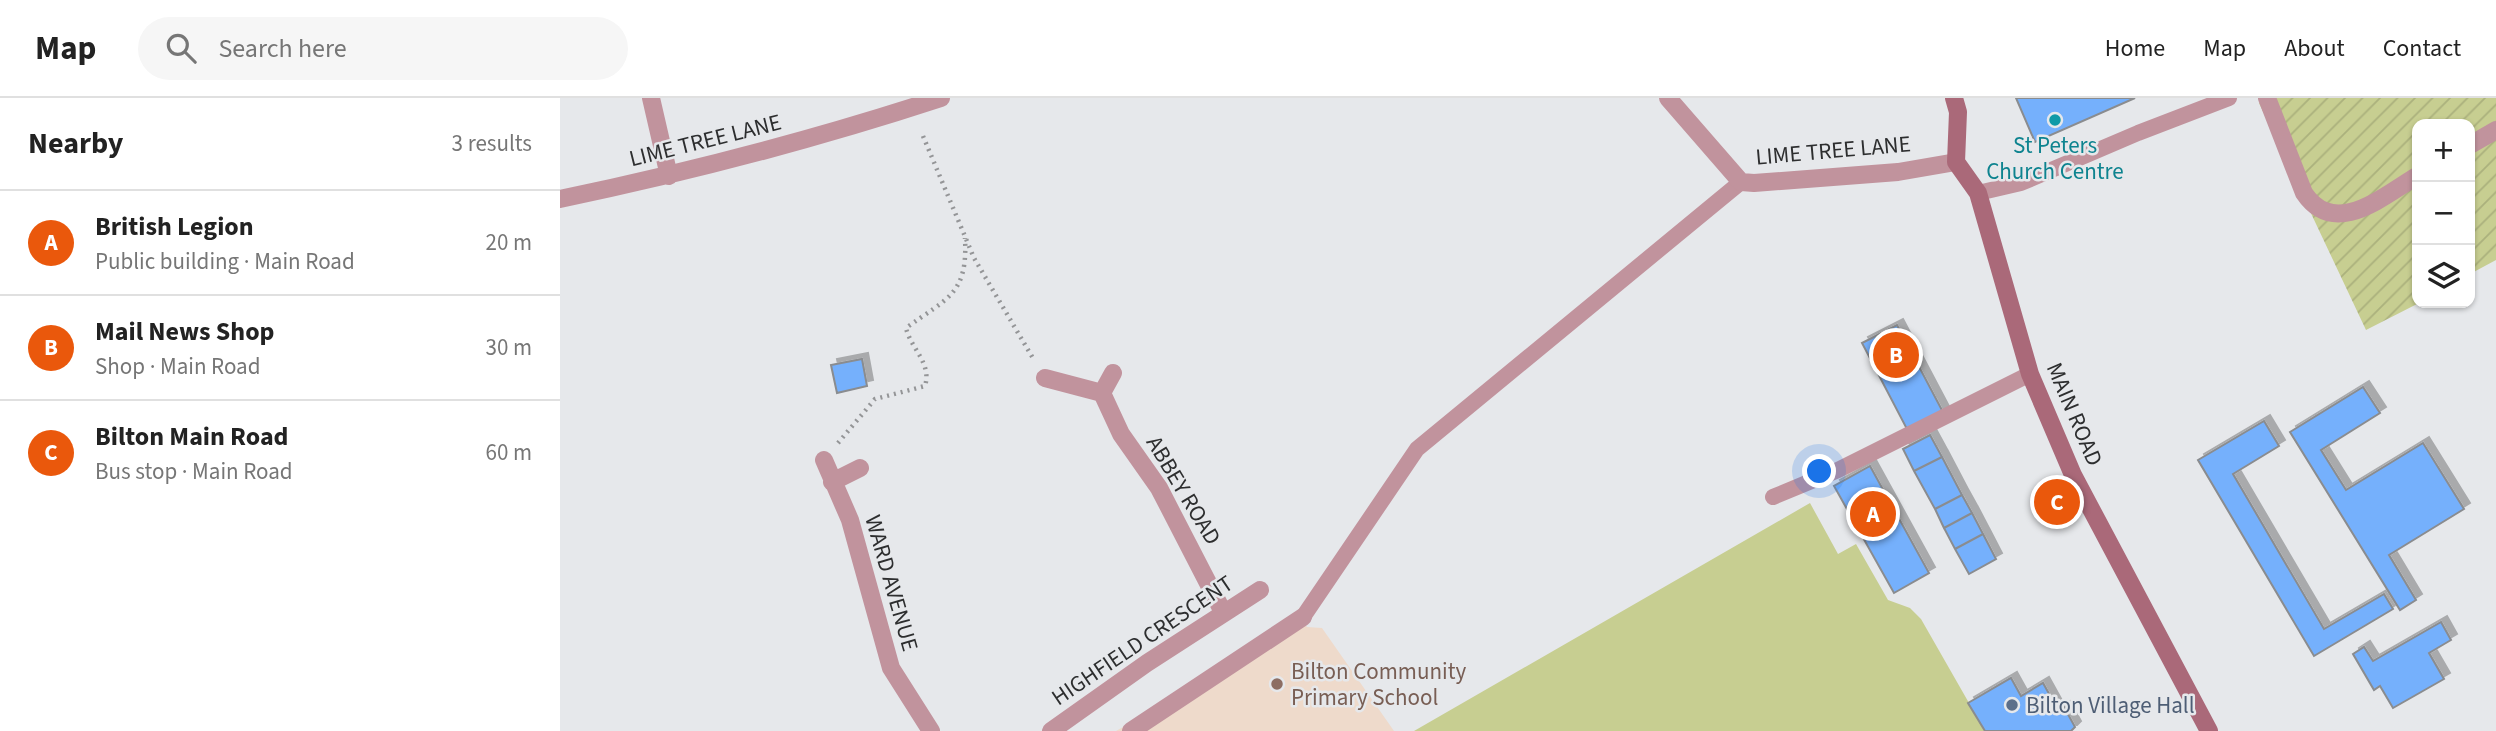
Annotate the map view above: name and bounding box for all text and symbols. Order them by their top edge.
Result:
search box [138,17,628,80]
text: Map [35,25,96,72]
icon: search [162,29,200,67]
text: Search here [218,30,347,67]
text: Home [2105,31,2165,66]
text: Map [2203,31,2246,66]
text: About [2284,31,2345,66]
text: Contact [2383,31,2461,66]
street label: LIME TREE LANE [626,106,785,175]
marker: St Peters Church Centre [2047,112,2063,128]
map controls [2412,119,2475,308]
button: + [2412,119,2475,182]
text: Nearby [28,122,123,165]
text: 3 results [452,127,532,160]
street label: LIME TREE LANE [1754,127,1912,174]
place label: St Peters Church Centre [1986,129,2124,188]
button: − [2412,182,2475,245]
text: British Legion [95,208,254,245]
text: A [44,226,58,259]
text: 20 m [485,226,532,259]
text: Public building · Main Road [95,245,355,278]
button: layers [2412,245,2475,308]
text: Mail News Shop [95,313,274,350]
pin: B [1873,329,1919,381]
text: B [44,331,58,364]
text: 30 m [485,331,532,364]
text: Shop · Main Road [95,350,260,383]
street label: MAIN ROAD [2038,357,2111,471]
text: Bilton Main Road [95,418,289,455]
street label: ABBEY ROAD [1138,429,1229,551]
text: C [44,436,58,469]
text: 60 m [485,436,532,469]
your location [1802,454,1836,488]
text: Bus stop · Main Road [95,455,293,488]
pin: C [2034,476,2080,528]
pin: A [1850,488,1896,540]
street label: WARD AVENUE [856,511,927,655]
street label: HIGHFIELD CRESCENT [1045,567,1240,714]
place label: Bilton Community Primary School [1291,655,1466,714]
marker: Bilton Community Primary School [1269,676,1285,692]
place label: Bilton Village Hall [2026,689,2195,722]
marker: Bilton Village Hall [2004,697,2020,713]

